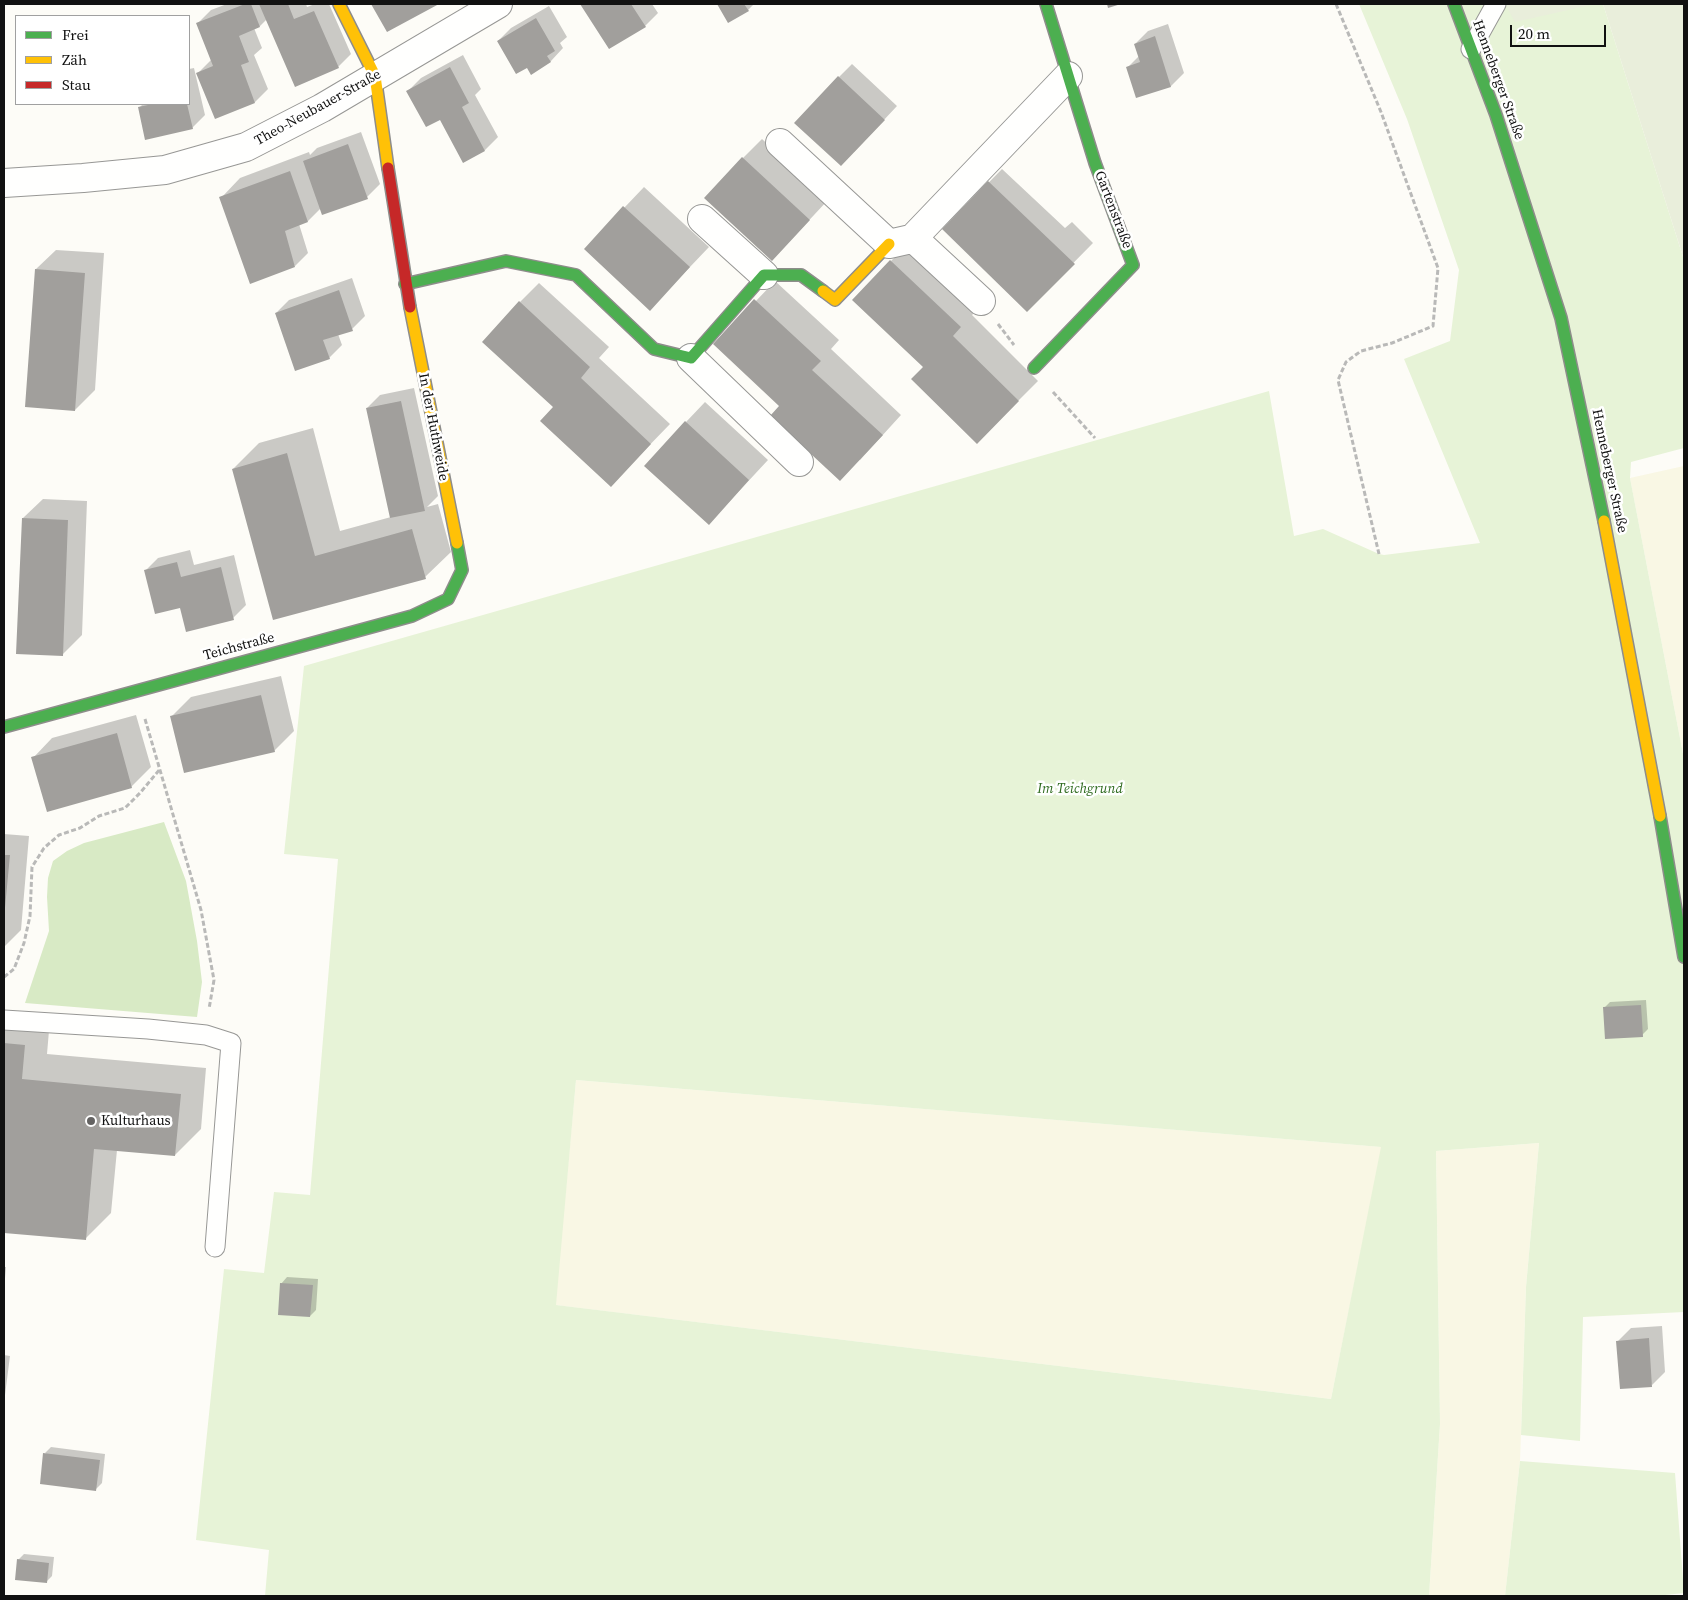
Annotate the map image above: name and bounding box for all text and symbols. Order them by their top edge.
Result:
legend [15,15,190,105]
scale bar [1513,15,1609,47]
street label: Henneberger Straße [1469,18,1527,142]
text: 20 m [1518,23,1550,44]
text: Frei [62,24,89,45]
text: Zäh [62,49,87,70]
street label: Theo-Neubauer-Straße [252,66,384,150]
text: Stau [62,74,91,95]
street label: Gartenstraße [1090,169,1136,251]
street label: In der Huthweide [414,372,452,482]
street label: Henneberger Straße [1588,408,1630,534]
street label: Teichstraße [202,629,276,665]
park label: Im Teichgrund [1037,781,1123,797]
place label: Kulturhaus [101,1113,171,1129]
marker: Kulturhaus [85,1115,97,1127]

